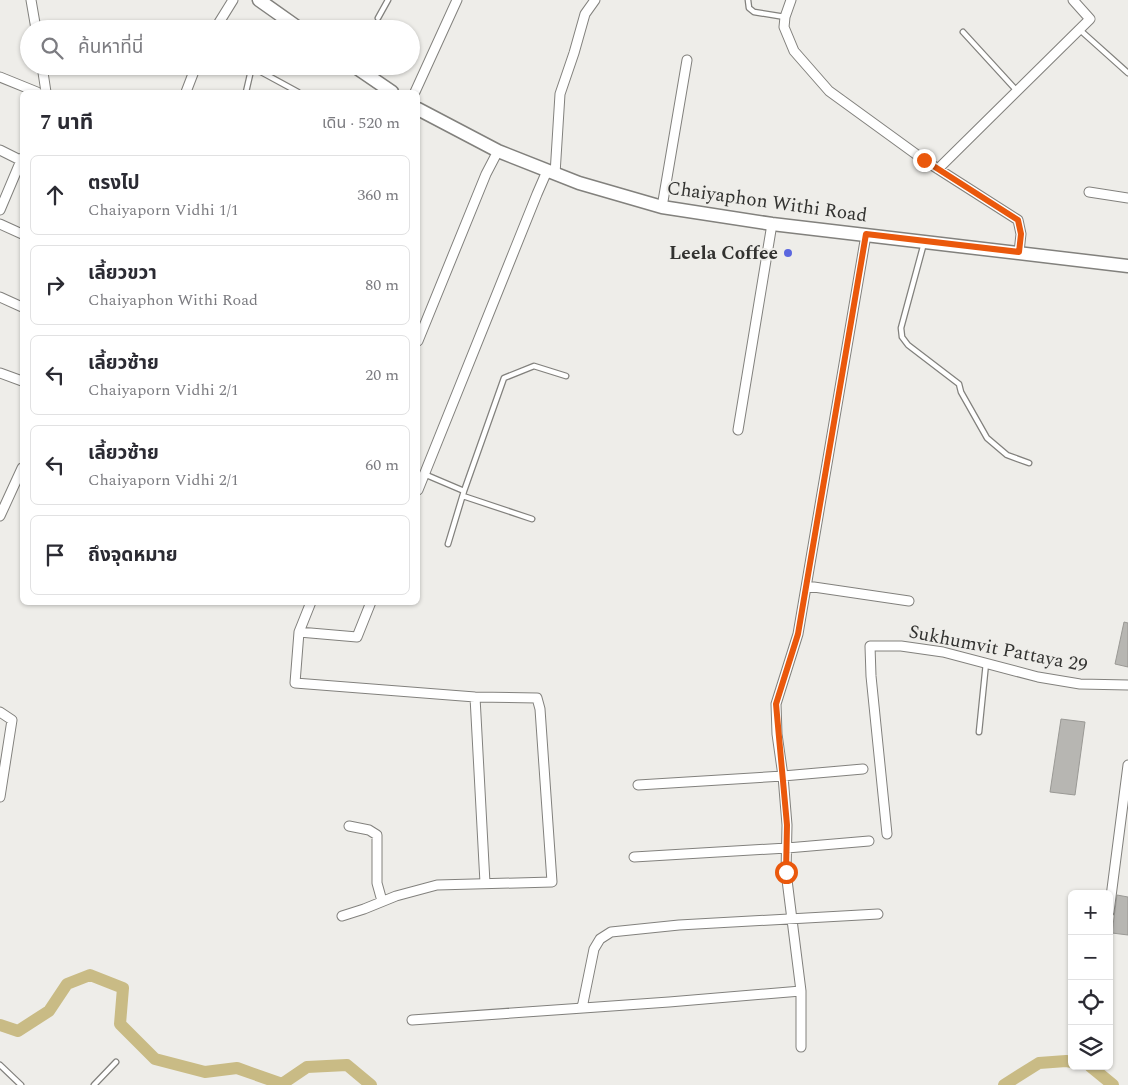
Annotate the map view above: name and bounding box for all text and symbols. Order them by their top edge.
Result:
search box [20,20,420,75]
text: ค้นหาที่นี่ [78,33,143,62]
icon: search [38,34,66,62]
text: 7 นาที [40,107,93,139]
text: เดิน · 520 m [322,111,400,135]
route end [913,149,936,172]
text: ตรงไป [88,169,140,198]
street label: Chaiyaphon Withi Road [665,174,869,230]
icon: ahead [41,181,69,209]
text: 360 m [357,183,399,207]
text: Chaiyaporn Vidhi 1/1 [88,198,239,222]
place label: Leela Coffee [669,239,778,268]
marker: Leela Coffee [782,247,794,259]
text: เลี้ยวขวา [88,259,157,288]
icon: right [41,271,69,299]
text: 80 m [365,273,399,297]
text: Chaiyaphon Withi Road [88,288,258,312]
text: เลี้ยวซ้าย [88,349,159,378]
icon: left [41,361,69,389]
text: 20 m [365,363,399,387]
text: Chaiyaporn Vidhi 2/1 [88,378,239,402]
text: เลี้ยวซ้าย [88,439,159,468]
icon: left [41,451,69,479]
text: 60 m [365,453,399,477]
text: Chaiyaporn Vidhi 2/1 [88,468,239,492]
icon: arrive [41,541,69,569]
text: ถึงจุดหมาย [88,541,178,570]
street label: Sukhumvit Pattaya 29 [906,617,1090,681]
route start [775,861,798,884]
map controls [1068,890,1113,1070]
button: + [1068,890,1113,935]
button: − [1068,935,1113,980]
button: locate [1068,980,1113,1025]
button: layers [1068,1025,1113,1070]

